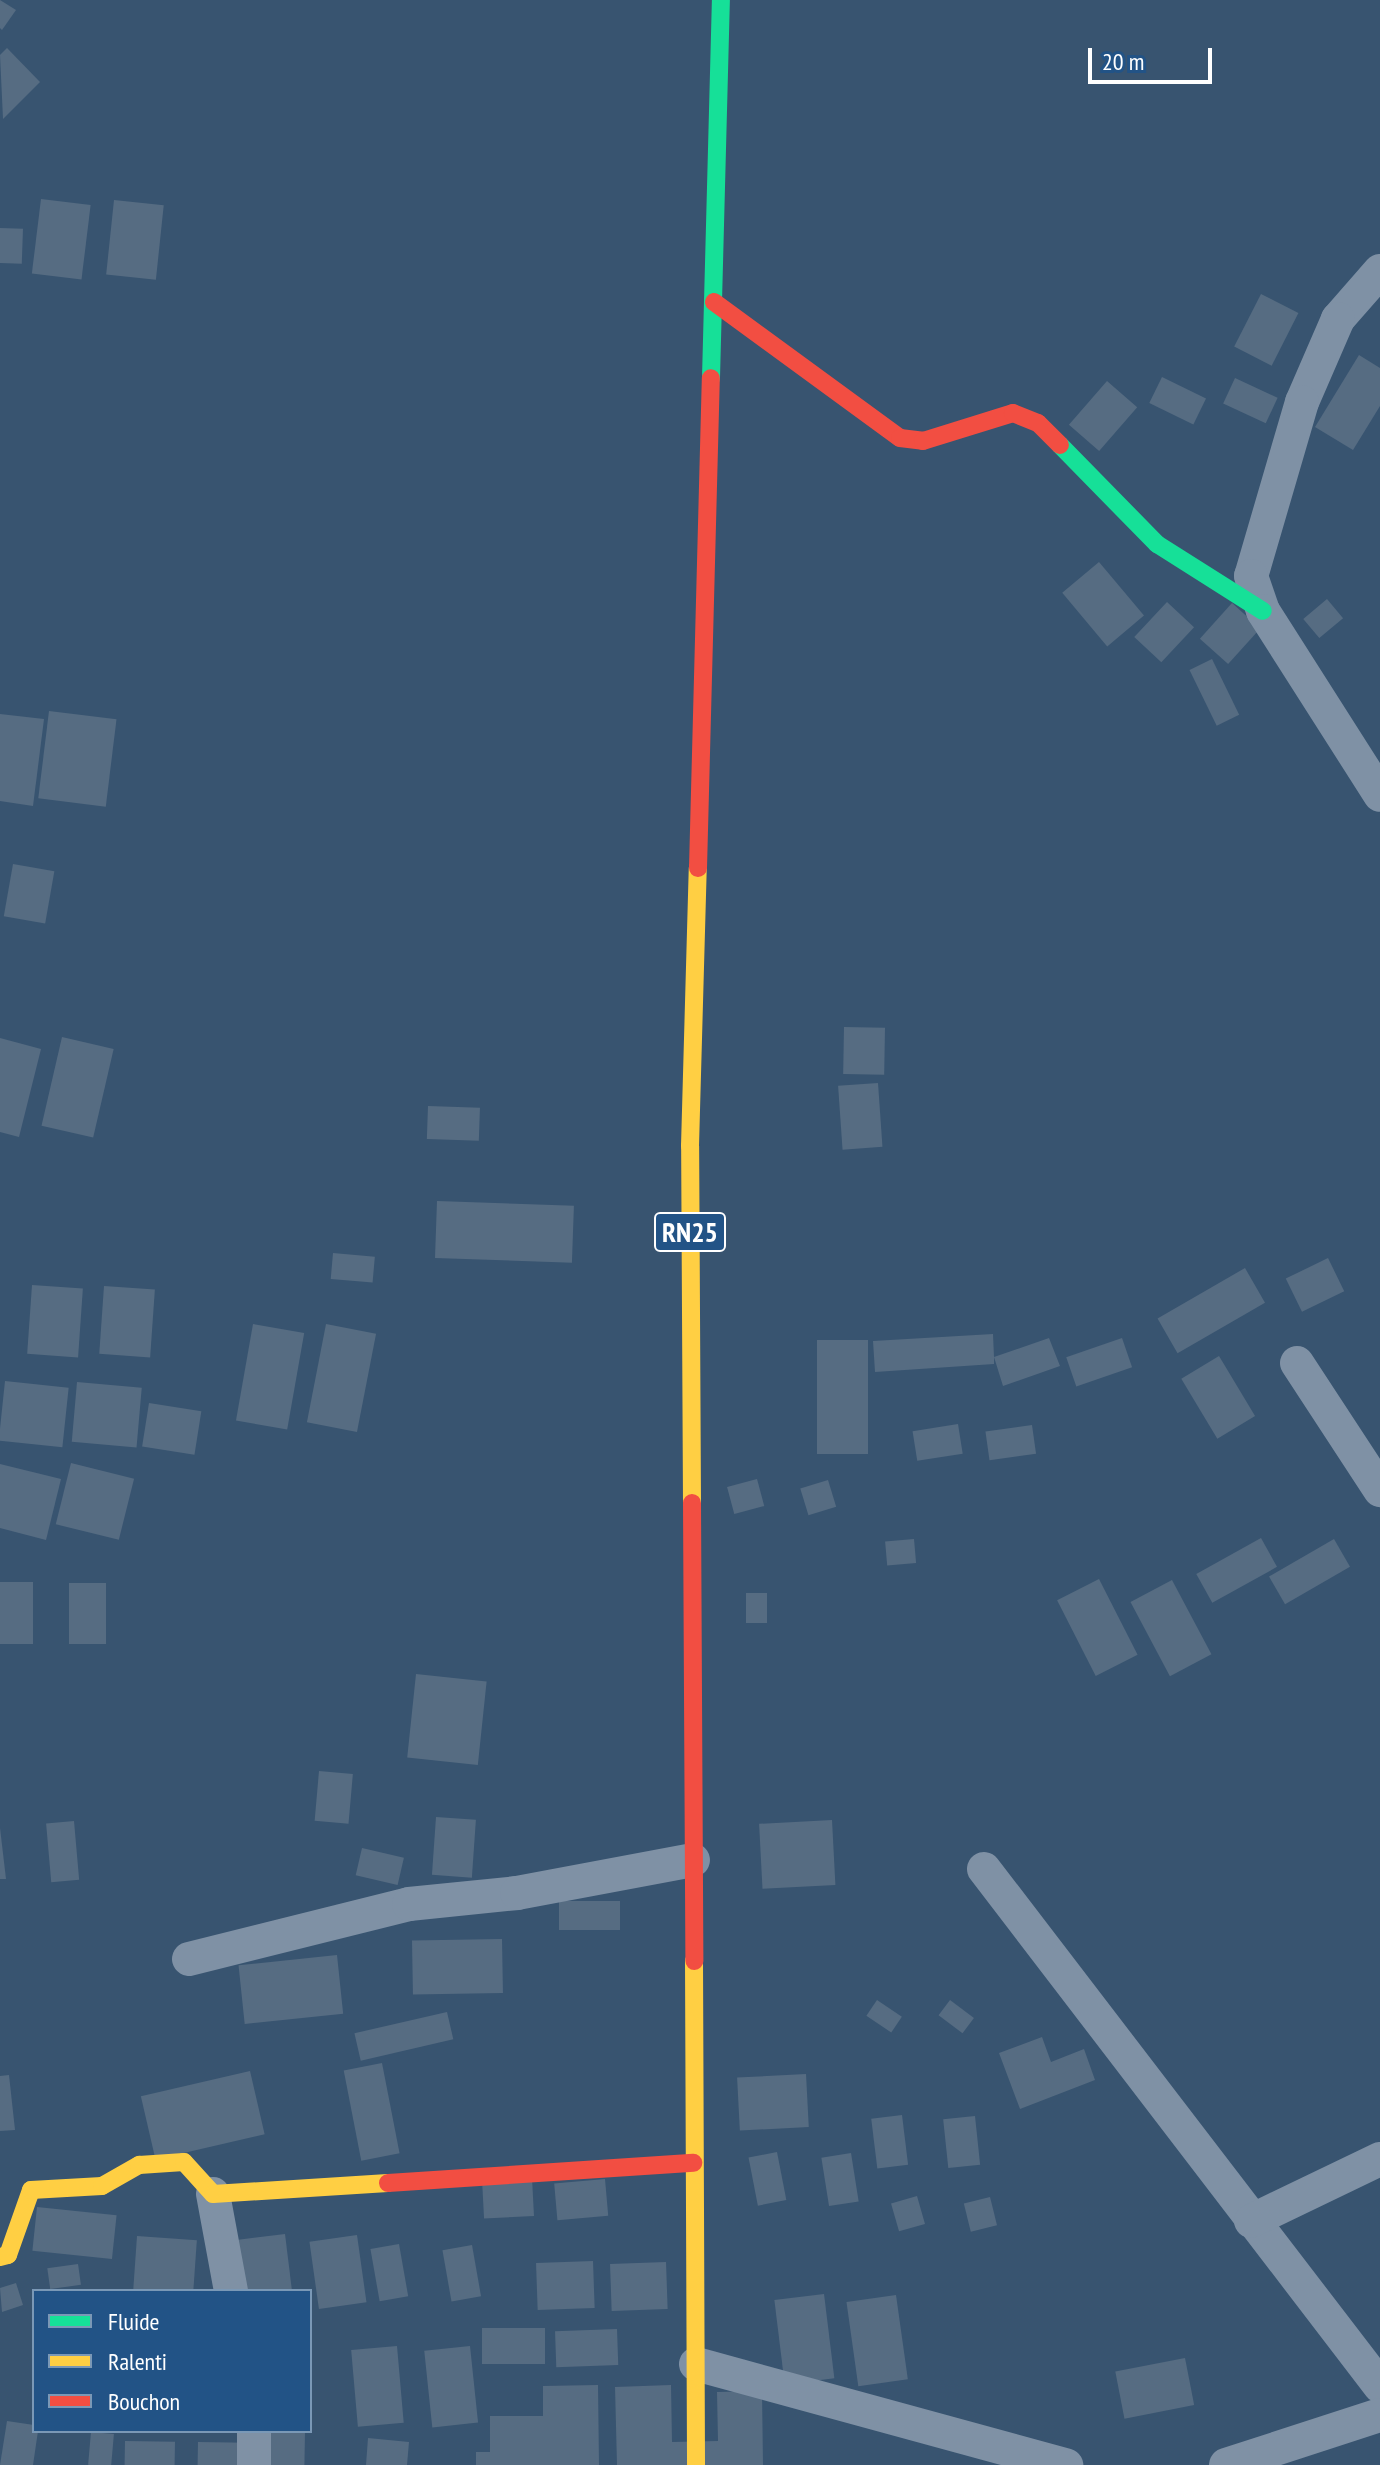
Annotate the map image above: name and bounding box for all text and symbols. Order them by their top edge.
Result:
scale bar [1092,32,1216,82]
text: 20 m [1102,46,1144,77]
road number: RN25 [654,1208,726,1256]
legend [32,2289,312,2433]
text: Fluide [108,2306,159,2337]
text: Ralenti [108,2346,167,2377]
text: Bouchon [108,2386,180,2417]

